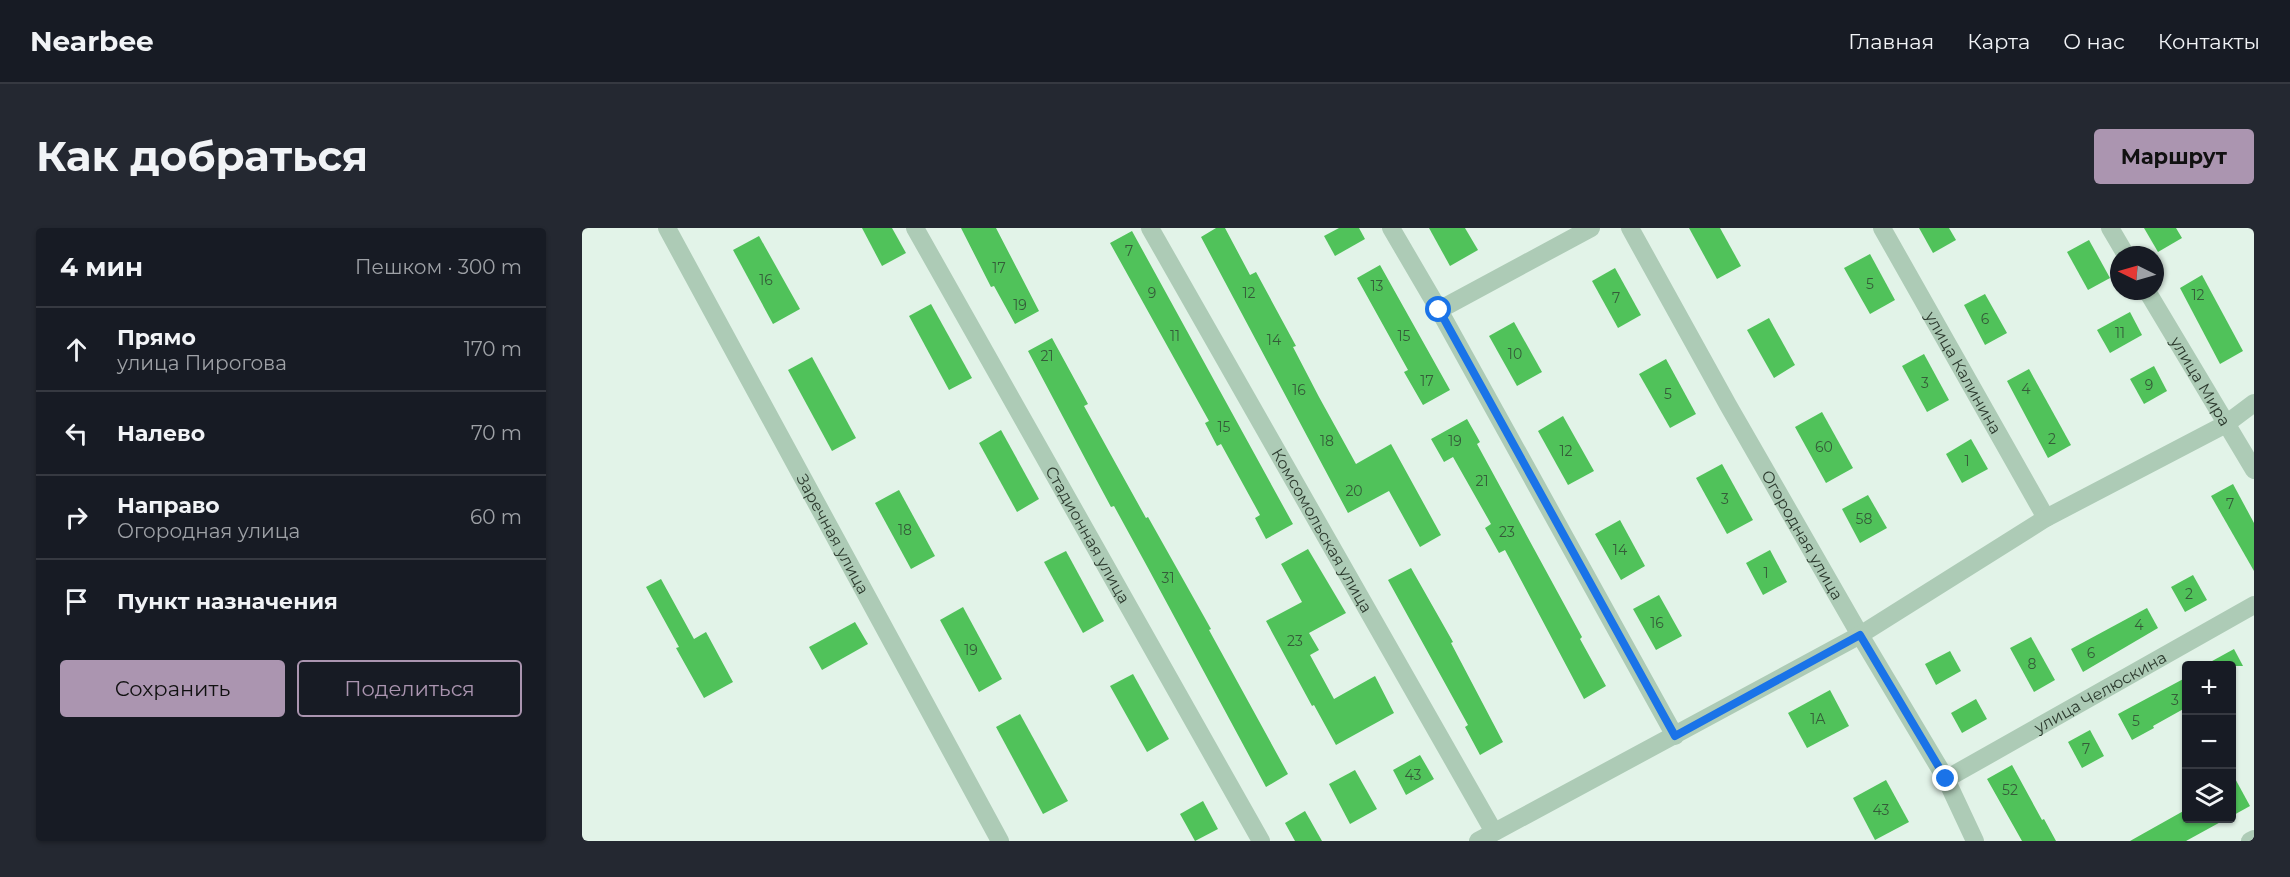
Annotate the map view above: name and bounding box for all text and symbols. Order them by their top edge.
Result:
text: Nearbee [30,24,154,58]
text: Главная [1848,29,1934,54]
text: Карта [1967,29,2030,54]
text: О нас [2063,29,2125,54]
text: Контакты [2158,29,2260,54]
button: Маршрут [2094,129,2254,184]
text: Как добраться [36,130,368,182]
house number: 7 [1125,242,1133,260]
north arrow [2110,246,2164,300]
text: 4 мин [60,251,143,283]
text: Пешком · 300 m [355,255,522,279]
house number: 17 [992,259,1006,277]
house number: 16 [759,271,773,289]
house number: 5 [1866,275,1874,293]
house number: 13 [1371,277,1384,295]
house number: 9 [1148,284,1156,302]
house number: 12 [1242,284,1256,302]
house number: 12 [2191,286,2205,304]
house number: 7 [1612,289,1620,307]
house number: 19 [1013,296,1027,314]
route start [1425,296,1451,322]
street label: улица Калинина [1921,307,2005,437]
house number: 6 [1981,310,1990,328]
text: Прямо [117,324,196,351]
house number: 11 [2115,324,2125,342]
house number: 11 [1170,327,1180,345]
house number: 15 [1398,327,1411,345]
house number: 14 [1267,331,1282,349]
street label: улица Мира [2166,332,2234,430]
icon: ahead [60,333,93,366]
text: 170 m [464,337,522,361]
house number: 10 [1508,345,1522,363]
house number: 21 [1040,347,1054,365]
text: улица Пирогова [117,351,287,375]
house number: 17 [1420,372,1434,390]
house number: 3 [1921,374,1929,392]
house number: 9 [2145,376,2153,394]
house number: 4 [2021,380,2031,398]
house number: 16 [1292,381,1306,399]
house number: 5 [1664,385,1672,403]
icon: left [60,417,93,450]
house number: 15 [1218,418,1231,436]
text: Налево [117,420,205,447]
text: 70 m [471,421,522,445]
house number: 2 [2048,430,2056,448]
house number: 18 [1320,432,1334,450]
house number: 19 [1448,432,1462,450]
house number: 60 [1815,438,1833,456]
house number: 12 [1559,442,1573,460]
street label: Комсомольская улица [1268,445,1376,616]
house number: 1 [1964,452,1970,470]
street label: Стадионная улица [1041,463,1134,607]
street label: Огородная улица [1757,467,1847,603]
street label: Заречная улица [792,471,873,597]
house number: 21 [1475,472,1489,490]
house number: 20 [1345,482,1363,500]
house number: 3 [1721,490,1729,508]
text: Направо [117,492,220,519]
house number: 7 [2226,495,2234,513]
icon: right [60,501,93,534]
text: 60 m [470,505,522,529]
house number: 58 [1856,510,1872,528]
text: Огородная улица [117,519,300,543]
house number: 18 [898,521,912,539]
house number: 23 [1499,523,1515,541]
house number: 14 [1613,541,1628,559]
house number: 1 [1763,564,1769,582]
house number: 31 [1162,569,1174,587]
icon: arrive [60,585,93,618]
house number: 2 [2185,585,2193,603]
text: Пункт назначения [117,588,338,615]
house number: 16 [1650,614,1664,632]
house number: 4 [2134,616,2144,634]
house number: 23 [1287,632,1303,650]
house number: 19 [964,641,978,659]
house number: 6 [2087,644,2096,662]
street label: улица Челюскина [2030,648,2170,738]
house number: 8 [2028,655,2037,673]
button: Сохранить [60,660,285,717]
button: Поделиться [297,660,522,717]
map controls [2182,661,2236,823]
button: + [2182,661,2236,715]
house number: 3 [2171,691,2179,709]
house number: 1А [1810,710,1826,728]
house number: 5 [2132,712,2140,730]
button: − [2182,715,2236,769]
house number: 7 [2082,740,2090,758]
route end [1932,765,1958,791]
house number: 43 [1405,766,1422,784]
button: layers [2182,769,2236,823]
house number: 52 [2002,781,2018,799]
house number: 43 [1873,801,1890,819]

